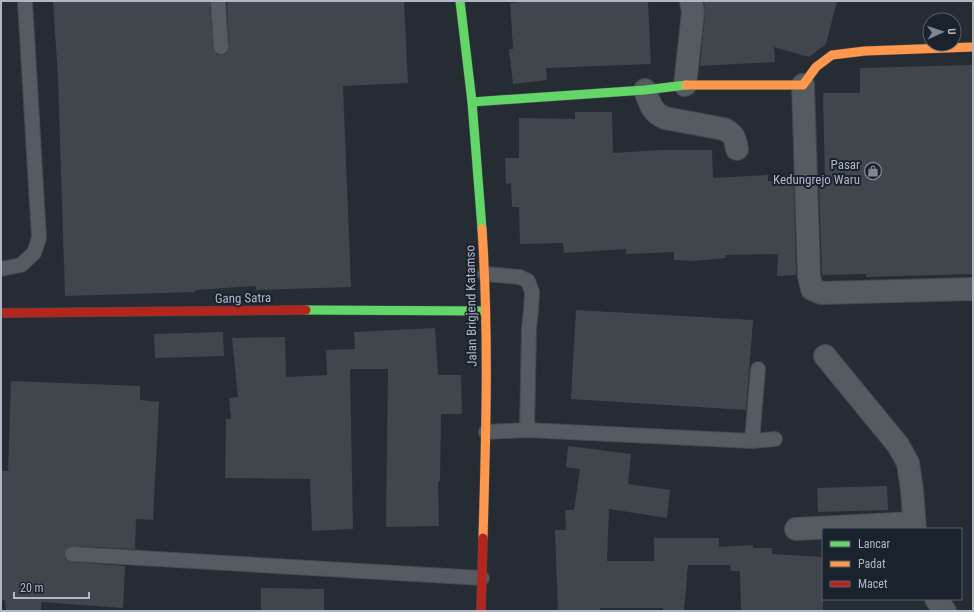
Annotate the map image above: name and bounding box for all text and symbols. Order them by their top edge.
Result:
north arrow [922,12,962,52]
text: U [945,28,958,35]
place label: Pasar Kedungrejo Waru [773,157,860,187]
shop icon: Pasar Kedungrejo Waru [863,161,883,181]
street label: Jalan Brigjend Katamso [462,245,480,367]
street label: Gang Satra [215,290,271,306]
legend [822,528,962,600]
text: Lancar [858,537,891,551]
text: Padat [858,557,886,571]
scale bar [14,574,89,600]
text: Macet [858,577,888,591]
text: 20 m [20,581,44,595]

